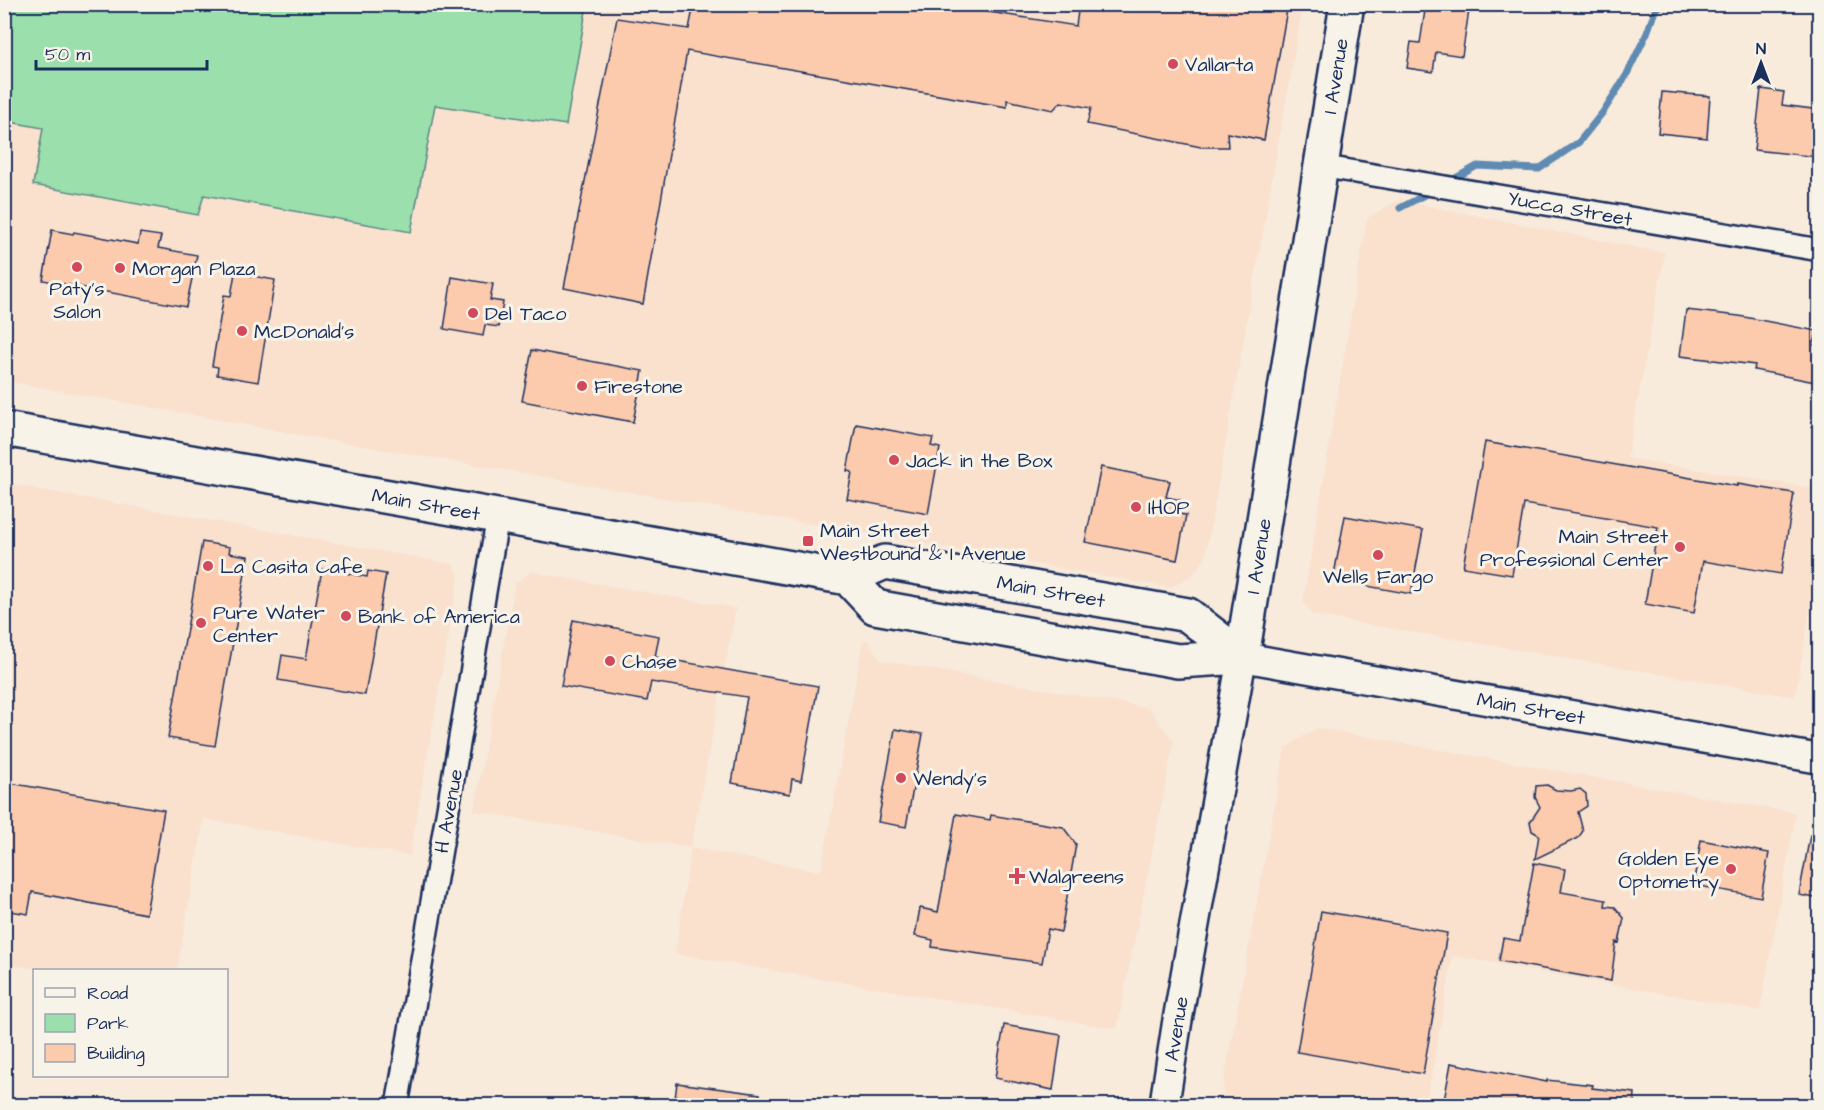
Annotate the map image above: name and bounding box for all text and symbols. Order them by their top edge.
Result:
scale bar [36,33,207,71]
north arrow [1731,33,1791,93]
street label: I Avenue [1316,36,1356,116]
text: N [1756,38,1766,60]
text: 50 m [45,42,90,67]
place label: Vallarta [1185,51,1253,79]
marker: Vallarta [1166,57,1180,71]
street label: Yucca Street [1505,184,1634,234]
place label: Morgan Plaza [132,255,255,284]
marker: Paty's Salon [70,260,84,274]
marker: Morgan Plaza [113,261,127,275]
place label: Paty's Salon [49,275,105,326]
place label: Del Taco [485,300,566,328]
marker: Del Taco [466,306,480,320]
place label: McDonald's [254,318,354,346]
marker: McDonald's [235,324,249,338]
place label: Firestone [594,373,683,401]
marker: Firestone [575,379,589,393]
place label: Jack in the Box [906,447,1053,475]
marker: Jack in the Box [887,453,901,467]
street label: Main Street [370,482,482,528]
place label: IHOP [1148,494,1190,522]
marker: IHOP [1129,500,1143,514]
street label: I Avenue [1239,516,1279,596]
place label: Main Street Westbound & I Avenue [820,517,1026,568]
place label: Main Street Professional Center [1480,523,1668,574]
marker: Main Street Westbound & I Avenue [801,534,815,548]
marker: Main Street Professional Center [1673,540,1687,554]
marker: Wells Fargo [1371,548,1385,562]
place label: La Casita Cafe [220,553,363,581]
marker: La Casita Cafe [201,559,215,573]
place label: Wells Fargo [1323,563,1433,592]
street label: Main Street [995,569,1107,615]
place label: Pure Water Center [213,599,325,650]
place label: Bank of America [358,603,520,631]
marker: Bank of America [339,609,353,623]
marker: Pure Water Center [194,616,208,630]
place label: Chase [622,648,677,676]
marker: Chase [603,654,617,668]
street label: Main Street [1475,686,1587,732]
place label: Wendy's [913,765,987,794]
street label: H Avenue [428,767,470,856]
marker: Wendy's [894,771,908,785]
place label: Golden Eye Optometry [1618,845,1719,897]
marker: Golden Eye Optometry [1724,862,1738,876]
place label: Walgreens [1029,863,1124,892]
marker: Walgreens [1010,869,1024,883]
legend [33,969,228,1077]
text: Road [87,981,128,1006]
street label: I Avenue [1156,994,1196,1074]
text: Park [87,1011,129,1036]
text: Building [87,1041,145,1067]

